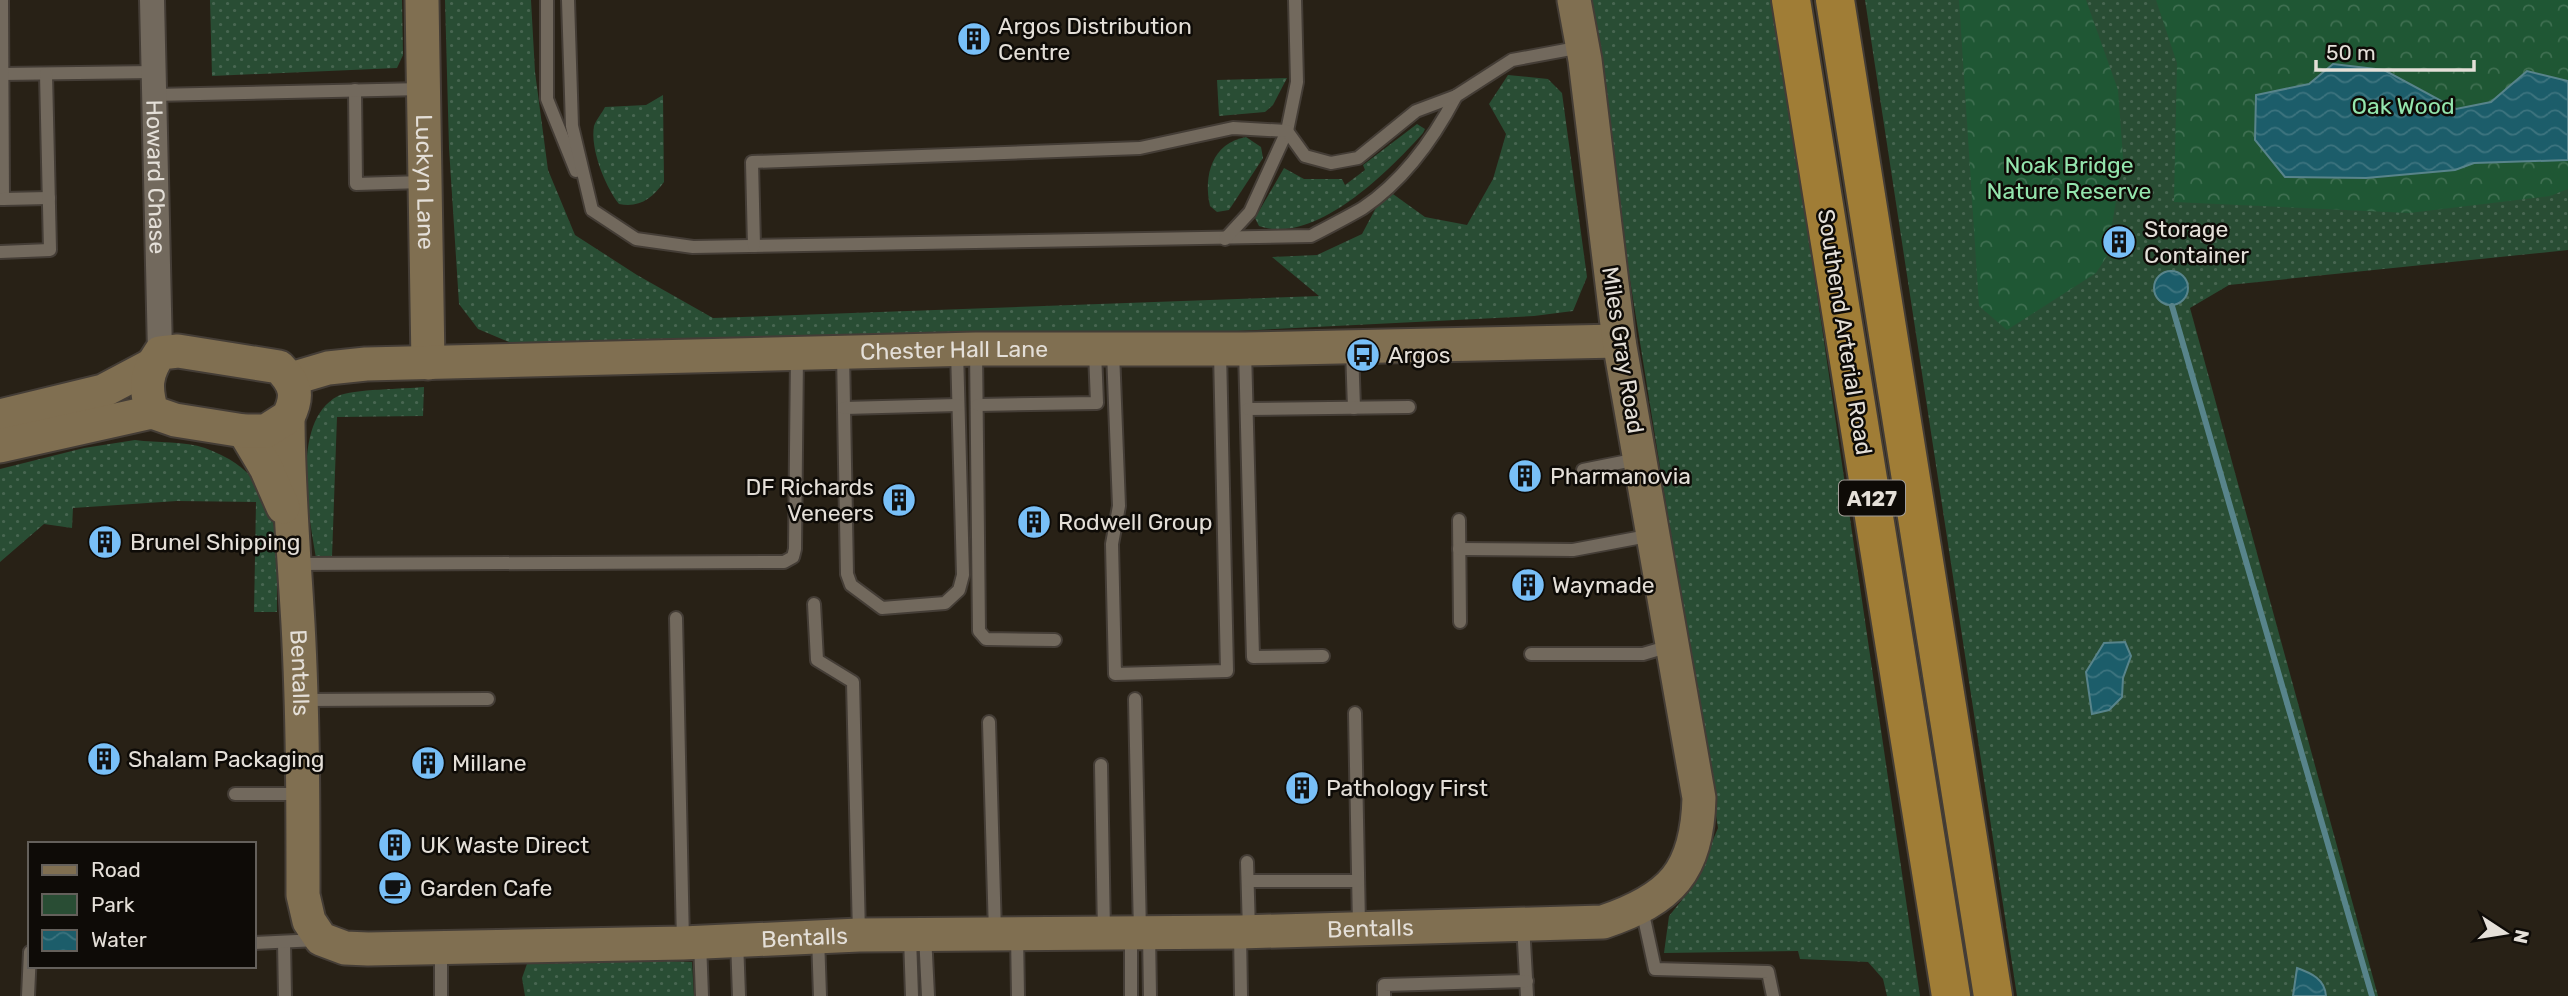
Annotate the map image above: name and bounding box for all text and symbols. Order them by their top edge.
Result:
place label: Argos Distribution Centre [998,12,1192,66]
building icon: Argos Distribution Centre [955,20,993,58]
scale bar [2316,28,2474,72]
text: 50 m [2326,40,2376,65]
park label: Oak Wood [2351,92,2455,120]
street label: Howard Chase [140,99,172,255]
street label: Luckyn Lane [410,114,440,250]
park label: Noak Bridge Nature Reserve [1987,151,2151,205]
street label: Southend Arterial Road [1812,207,1878,457]
place label: Storage Container [2144,215,2249,269]
building icon: Storage Container [2100,223,2138,261]
street label: Miles Gray Road [1596,265,1650,435]
street label: Chester Hall Lane [860,335,1048,366]
bus stop icon: Argos [1344,336,1382,374]
place label: Argos [1388,341,1451,369]
building icon: Pharmanovia [1506,457,1544,495]
place label: Pharmanovia [1550,462,1691,490]
place label: DF Richards Veneers [746,473,874,527]
road number: A127 [1839,480,1905,516]
building icon: DF Richards Veneers [880,481,918,519]
building icon: Rodwell Group [1015,503,1053,541]
place label: Rodwell Group [1058,508,1213,536]
building icon: Brunel Shipping [86,523,124,561]
place label: Brunel Shipping [130,528,301,556]
building icon: Waymade [1509,566,1547,604]
place label: Waymade [1552,571,1655,599]
street label: Bentalls [284,629,316,716]
building icon: Shalam Packaging [85,740,123,778]
building icon: Millane [409,744,447,782]
place label: Shalam Packaging [128,745,325,773]
place label: Millane [452,749,527,777]
building icon: Pathology First [1283,769,1321,807]
place label: Pathology First [1326,774,1488,802]
building icon: UK Waste Direct [376,826,414,864]
place label: UK Waste Direct [420,831,589,859]
legend [28,842,256,968]
text: Road [91,857,141,882]
cafe icon: Garden Cafe [376,869,414,907]
place label: Garden Cafe [420,874,552,902]
text: Park [91,892,135,917]
north arrow [2470,898,2540,968]
street label: Bentalls [1327,913,1414,944]
street label: Bentalls [761,922,848,953]
text: Water [91,927,147,952]
text: N [2508,927,2534,946]

